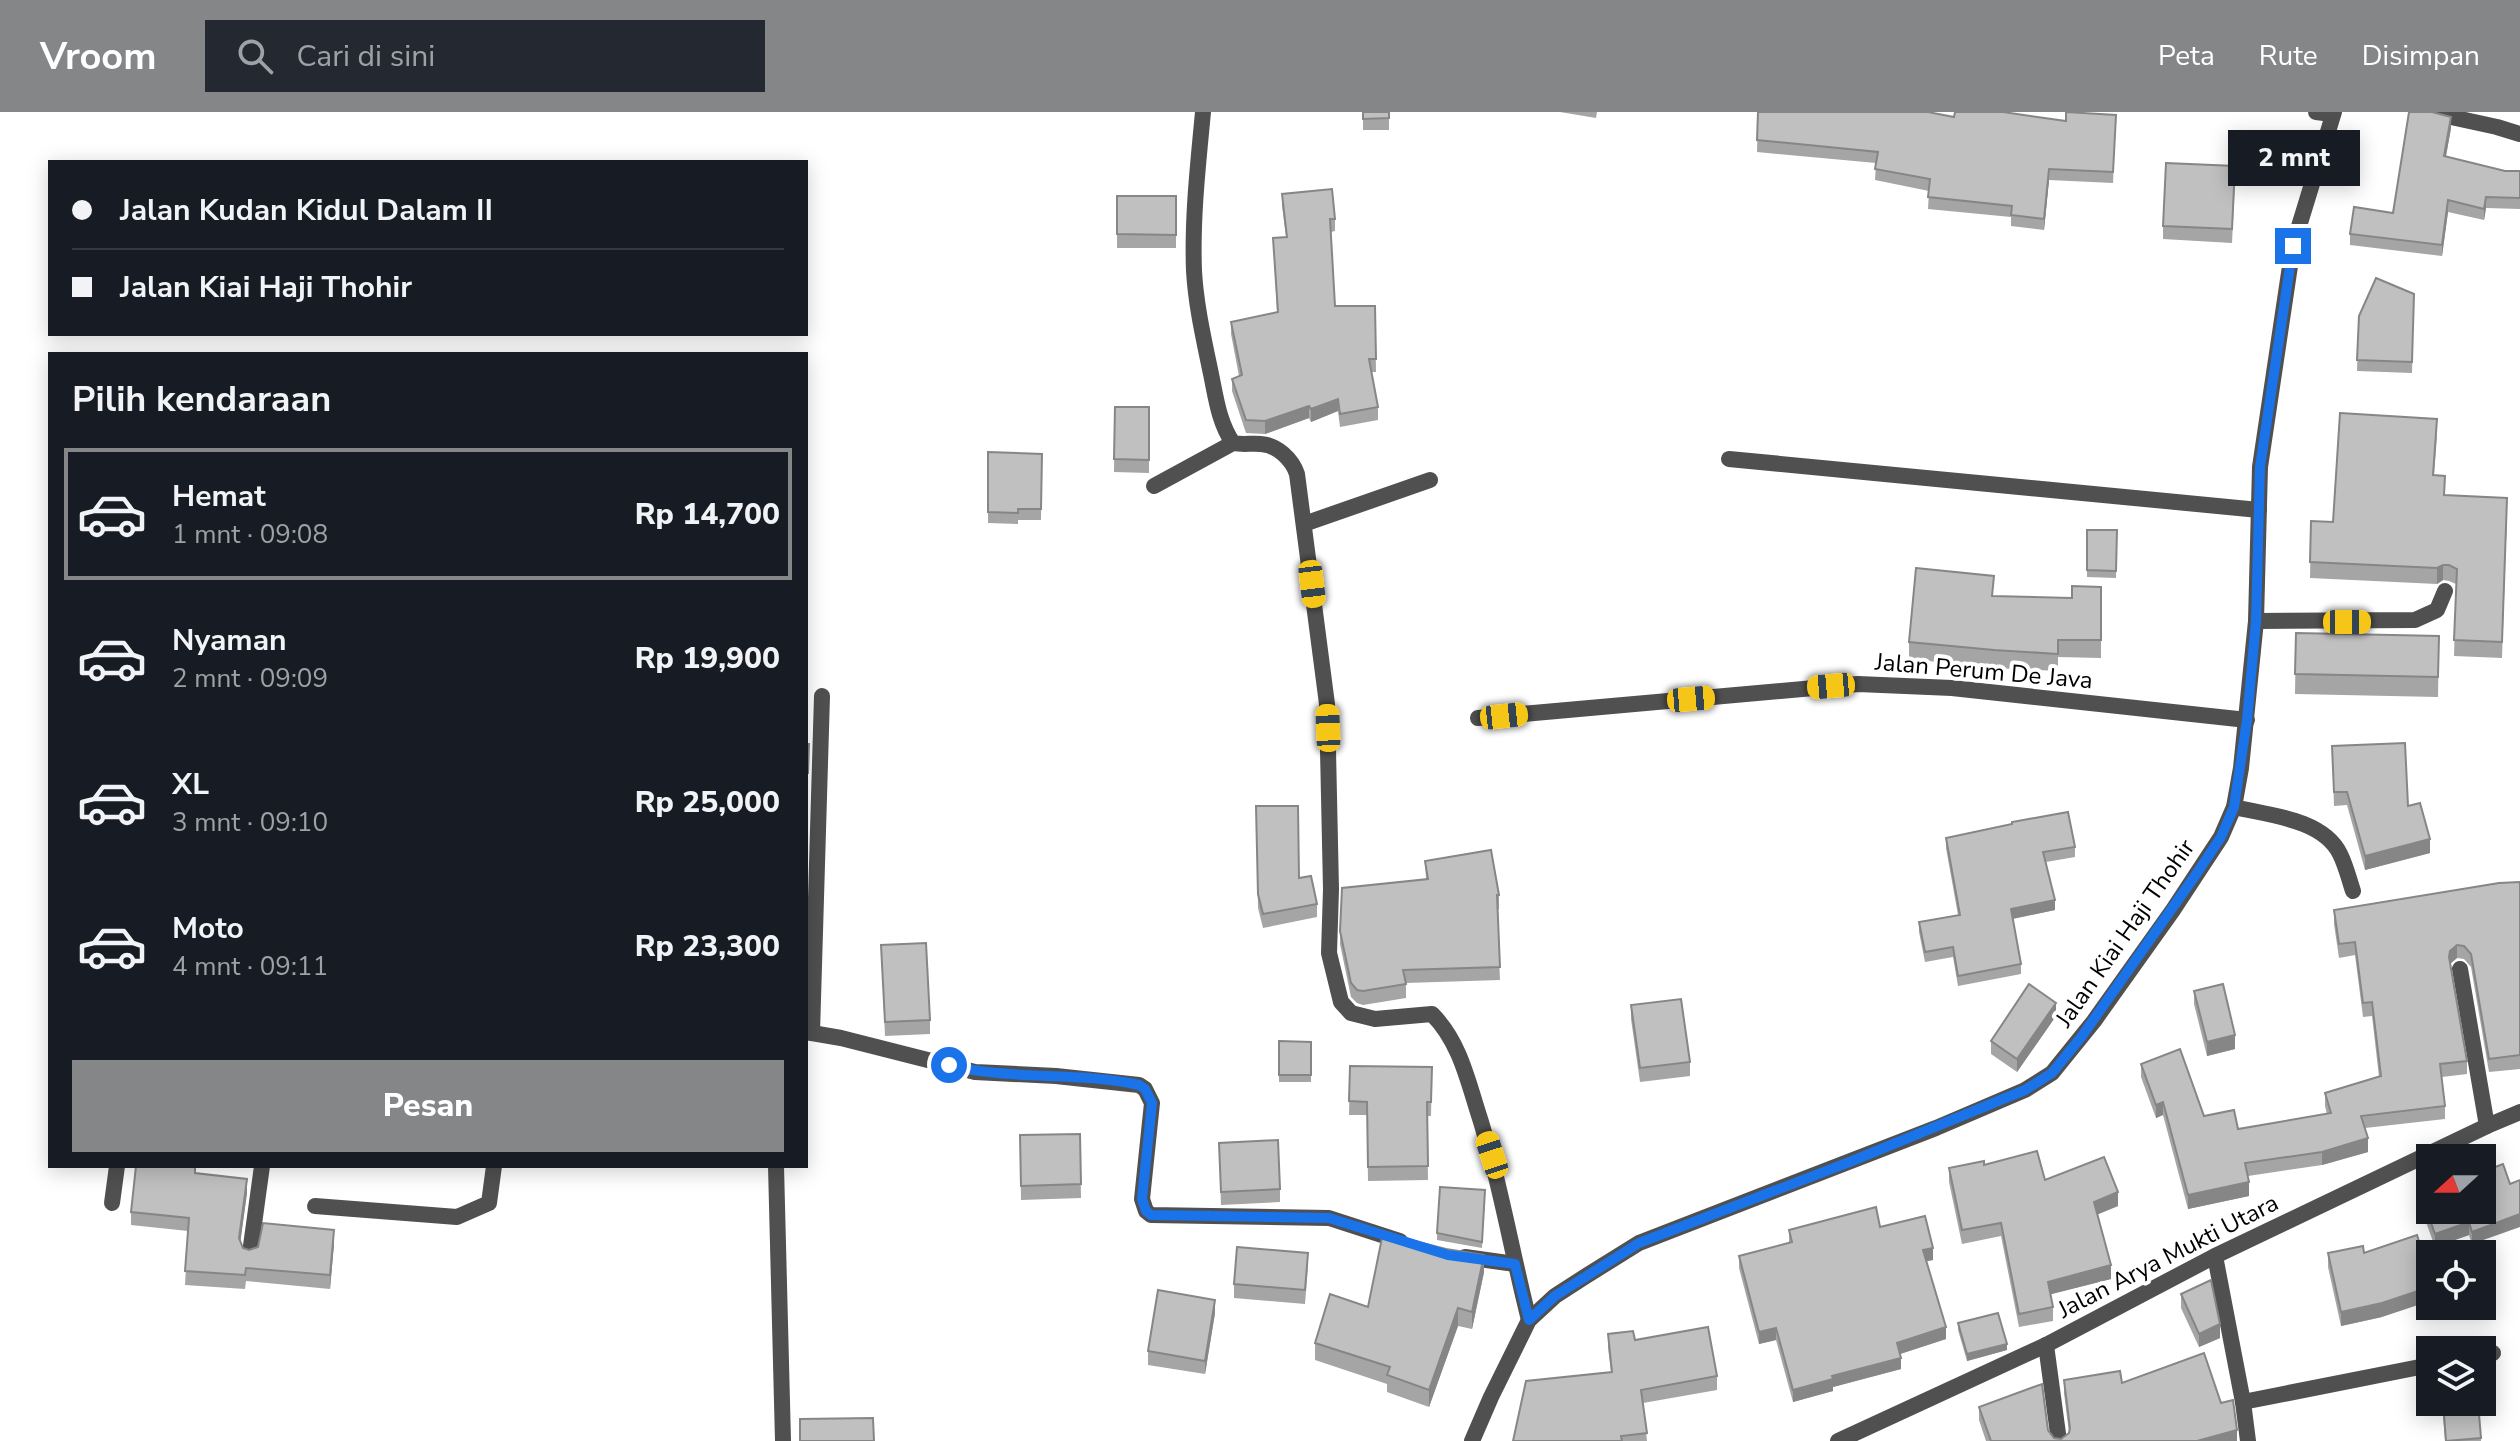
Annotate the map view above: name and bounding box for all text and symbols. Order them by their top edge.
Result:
search box [205,20,765,92]
text: Vroom [40,31,157,82]
icon: search [233,34,277,78]
text: Cari di sini [297,36,435,77]
text: Peta [2158,37,2215,75]
text: Rute [2259,37,2318,75]
text: Disimpan [2362,37,2480,75]
callout: 2 mnt [2227,130,2359,186]
text: 2 mnt [2258,140,2330,175]
text: Jalan Kudan Kidul Dalam II [120,190,493,231]
route end [2275,228,2311,264]
text: Jalan Kiai Haji Thohir [120,267,412,308]
text: Pilih kendaraan [72,375,331,424]
text: Hemat [172,476,266,517]
icon: car [76,478,148,550]
text: Rp 14,700 [635,494,780,535]
text: 1 mnt · 09:08 [172,517,328,552]
car [1297,559,1327,609]
car [2323,610,2371,634]
text: Nyaman [172,620,287,661]
icon: car [76,622,148,694]
text: Rp 19,900 [635,638,780,679]
street label: Jalan Perum De Java [1873,645,2094,696]
text: 2 mnt · 09:09 [172,661,328,696]
car [1806,672,1856,700]
car [1666,685,1716,713]
car [1479,702,1529,730]
car [1315,704,1341,752]
text: XL [172,764,209,805]
icon: car [76,766,148,838]
text: Rp 25,000 [635,782,780,823]
text: 3 mnt · 09:10 [172,805,328,840]
street label: Jalan Kiai Haji Thohir [2047,832,2202,1034]
text: Moto [172,908,244,949]
icon: car [76,910,148,982]
text: Rp 23,300 [635,926,780,967]
text: 4 mnt · 09:11 [172,949,328,984]
route start [931,1047,967,1083]
button: Pesan [72,1060,784,1152]
car [1473,1128,1511,1182]
north arrow [2416,1144,2496,1224]
map controls [2416,1144,2496,1416]
street label: Jalan Arya Mukti Utara [2051,1186,2284,1326]
button: locate [2416,1240,2496,1320]
button: layers [2416,1336,2496,1416]

